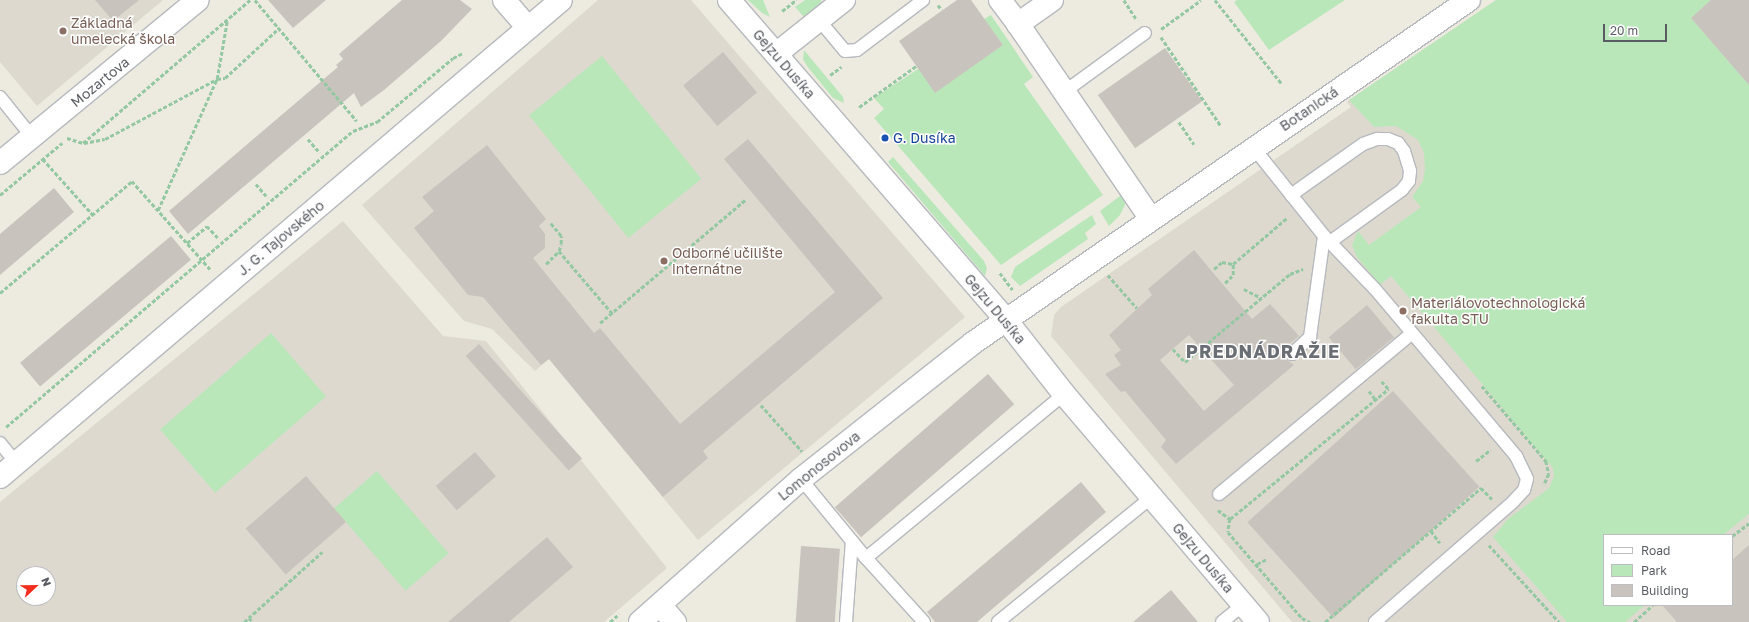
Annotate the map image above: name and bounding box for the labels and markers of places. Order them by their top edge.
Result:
place label: Základná umelecká škola [71,15,175,48]
marker: Základná umelecká škola [58,26,68,36]
place label: G. Dusíka [893,130,956,146]
marker: G. Dusíka [880,133,890,143]
place label: Odborné učilište internátne [672,245,783,278]
marker: Odborné učilište internátne [659,256,669,266]
place label: Materiálovotechnologická fakulta STU [1411,295,1585,328]
marker: Materiálovotechnologická fakulta STU [1398,306,1408,316]

